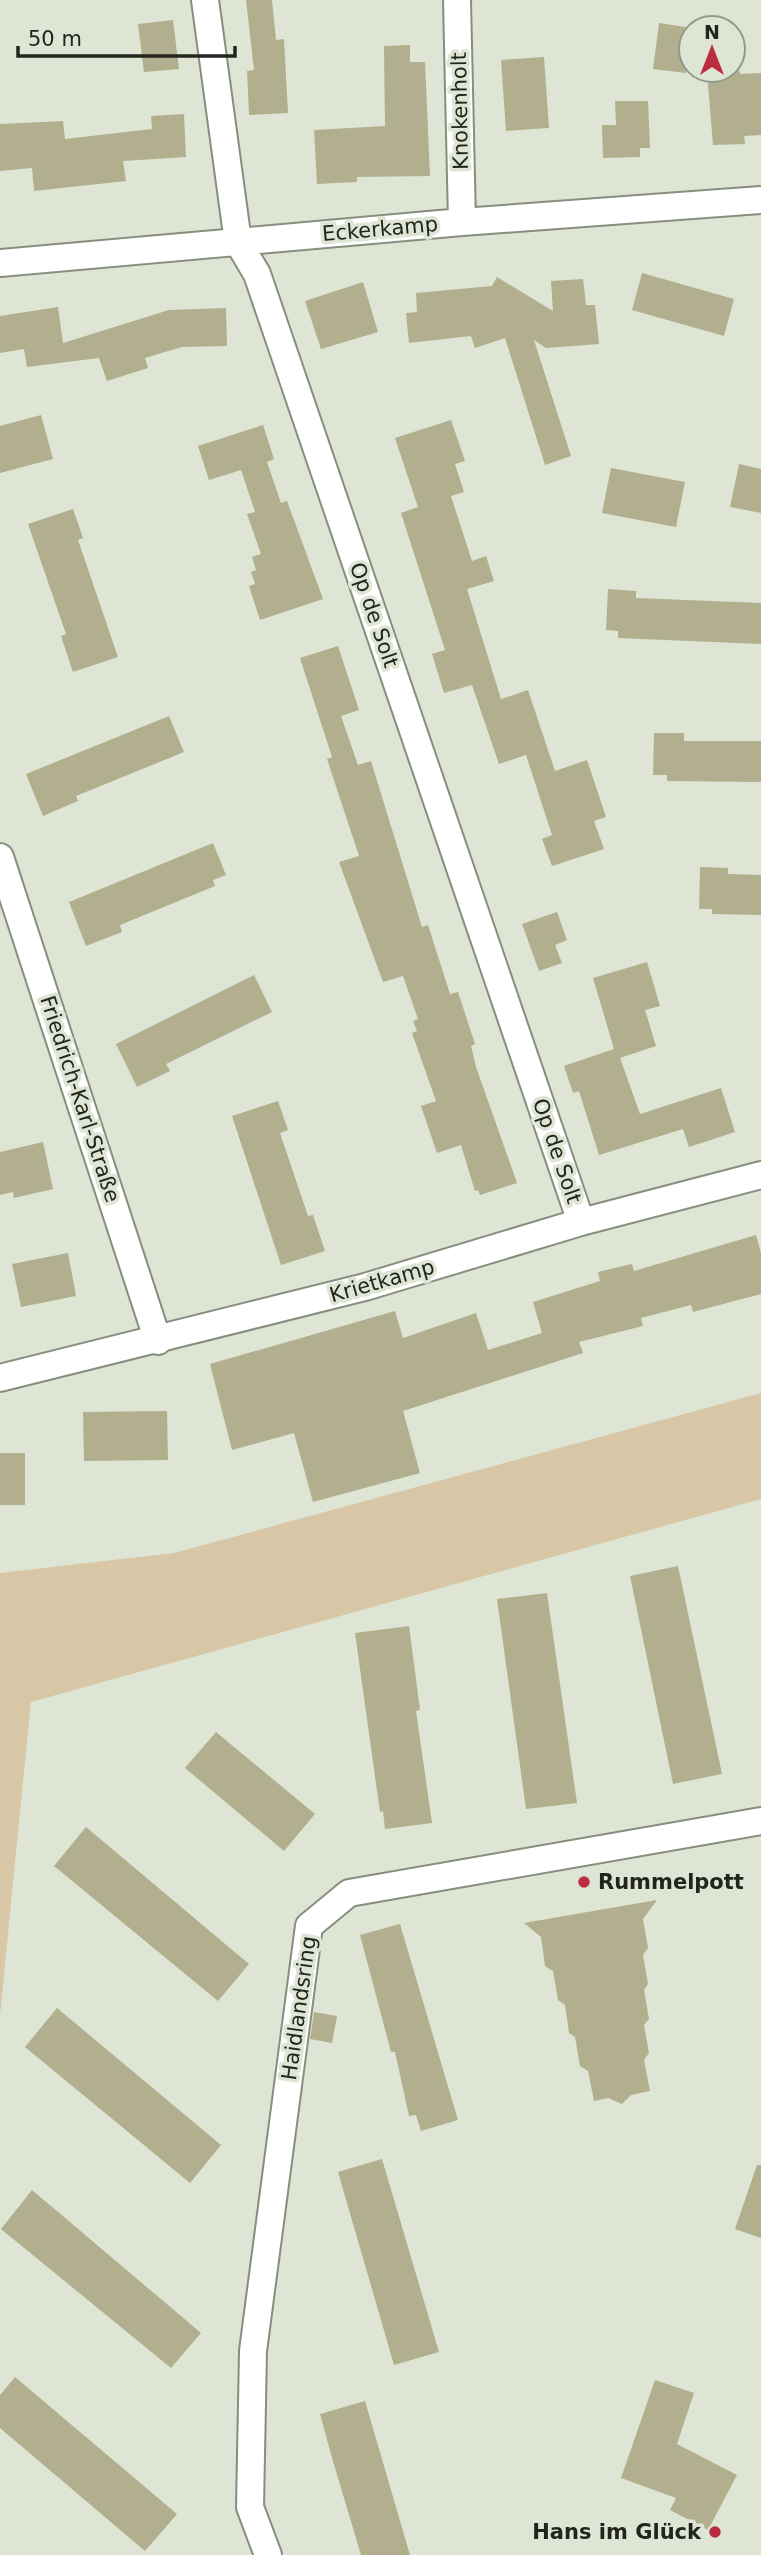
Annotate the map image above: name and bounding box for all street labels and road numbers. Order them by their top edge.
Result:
street label: Knokenholt [447,52,473,170]
street label: Eckerkamp [321,212,439,246]
street label: Op de Solt [345,559,403,671]
street label: Friedrich-Karl-Straße [35,993,125,1205]
street label: Op de Solt [528,1095,586,1207]
street label: Krietkamp [327,1255,437,1307]
street label: Haidlandsring [277,1934,321,2082]

